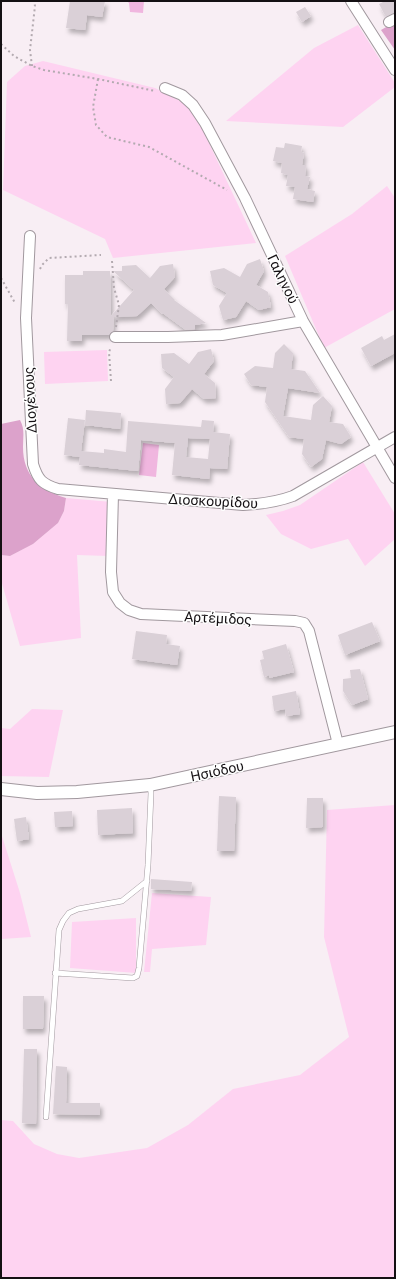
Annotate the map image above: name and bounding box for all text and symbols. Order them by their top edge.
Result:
street label: Γαληνού [264,252,302,306]
street label: Διογένους [20,366,40,434]
street label: Διοσκουρίδου [168,491,258,511]
street label: Αρτέμιδος [184,608,252,628]
street label: Ησιόδου [189,758,245,784]

